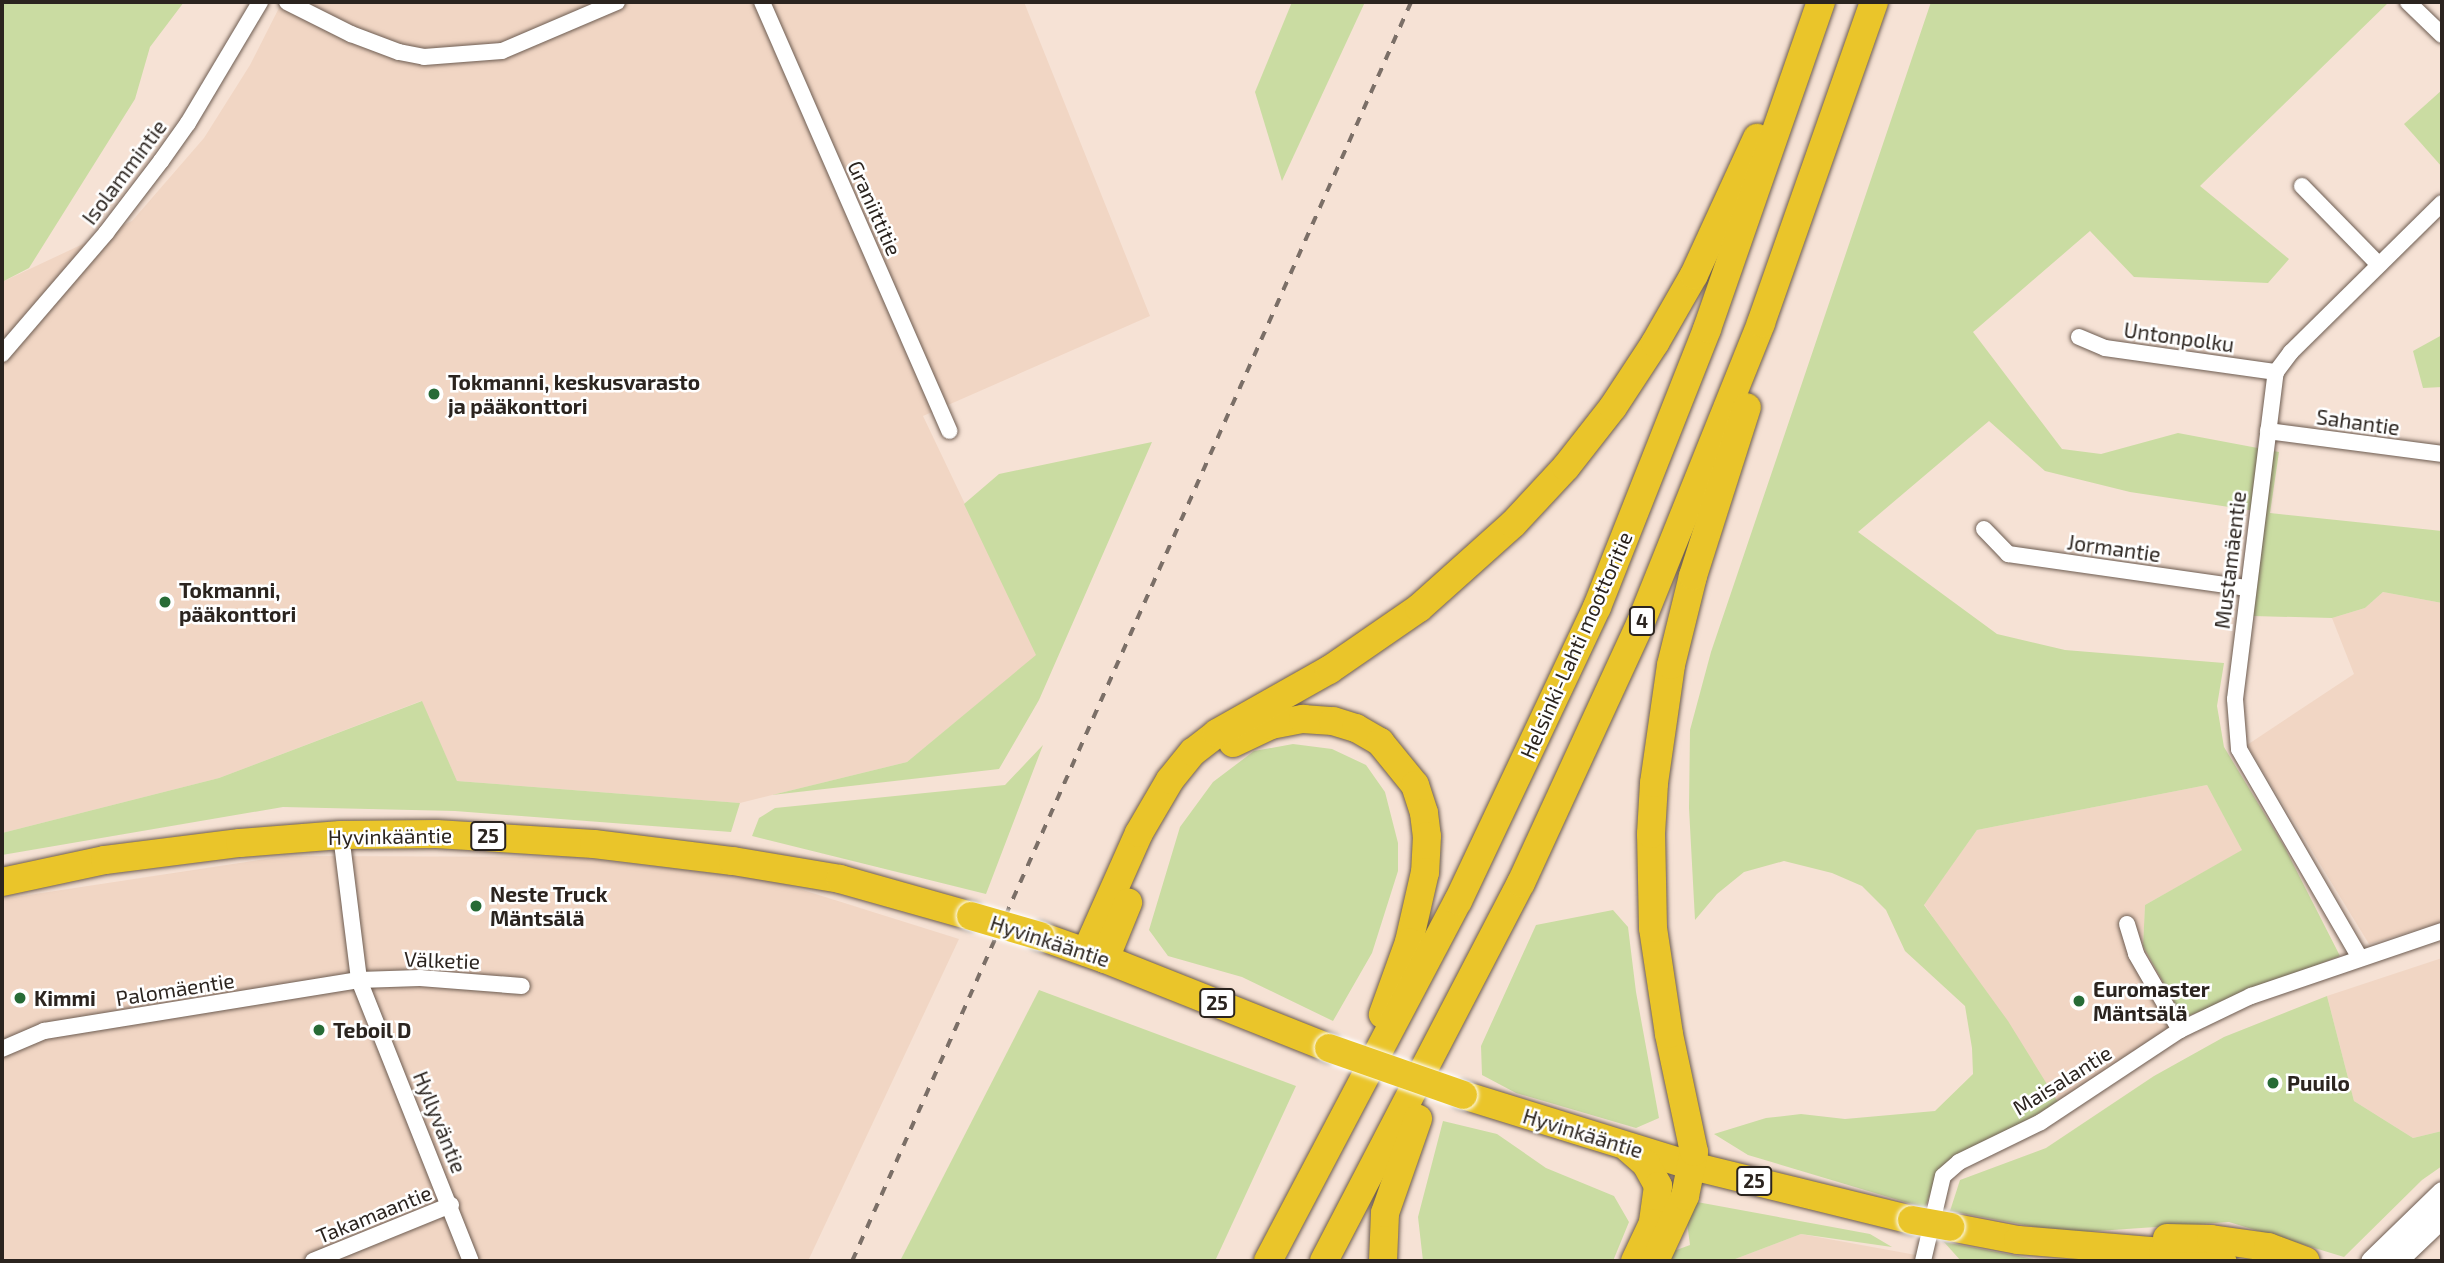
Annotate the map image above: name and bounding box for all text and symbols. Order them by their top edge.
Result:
street label: Isolammintie [76,115,172,229]
street label: Graniittitie [843,157,907,259]
street label: Untonpolku [2122,317,2236,357]
place label: Tokmanni, keskusvarasto ja pääkonttori [448,369,700,419]
marker: Tokmanni, keskusvarasto ja pääkonttori [426,386,442,402]
street label: Sahantie [2315,404,2401,440]
street label: Mustamäentie [2209,490,2251,630]
street label: Helsinki-Lahti moottoritie [1515,528,1637,762]
street label: Jormantie [2066,529,2162,567]
place label: Tokmanni, pääkonttori [179,577,296,627]
marker: Tokmanni, pääkonttori [157,594,173,610]
road number: 4 [1628,606,1656,636]
road number: 25 [469,820,507,852]
street label: Hyvinkääntie [328,822,452,850]
place label: Neste Truck Mäntsälä [490,881,608,931]
marker: Neste Truck Mäntsälä [468,898,484,914]
street label: Hyvinkääntie [987,910,1113,972]
street label: Välketie [404,946,480,974]
street label: Palomäentie [114,967,236,1011]
place label: Euromaster Mäntsälä [2093,976,2210,1026]
place label: Kimmi [34,985,96,1011]
road number: 25 [1198,987,1236,1018]
marker: Kimmi [12,990,28,1006]
marker: Euromaster Mäntsälä [2071,993,2087,1009]
place label: Teboil D [333,1017,412,1043]
marker: Teboil D [311,1022,327,1038]
street label: Maisalantie [2008,1040,2116,1120]
street label: Hyllyväntie [408,1067,472,1177]
place label: Puuilo [2287,1070,2350,1096]
marker: Puuilo [2265,1075,2281,1091]
street label: Hyvinkääntie [1520,1103,1646,1163]
road number: 25 [1735,1166,1773,1196]
street label: Takamaantie [313,1179,435,1249]

